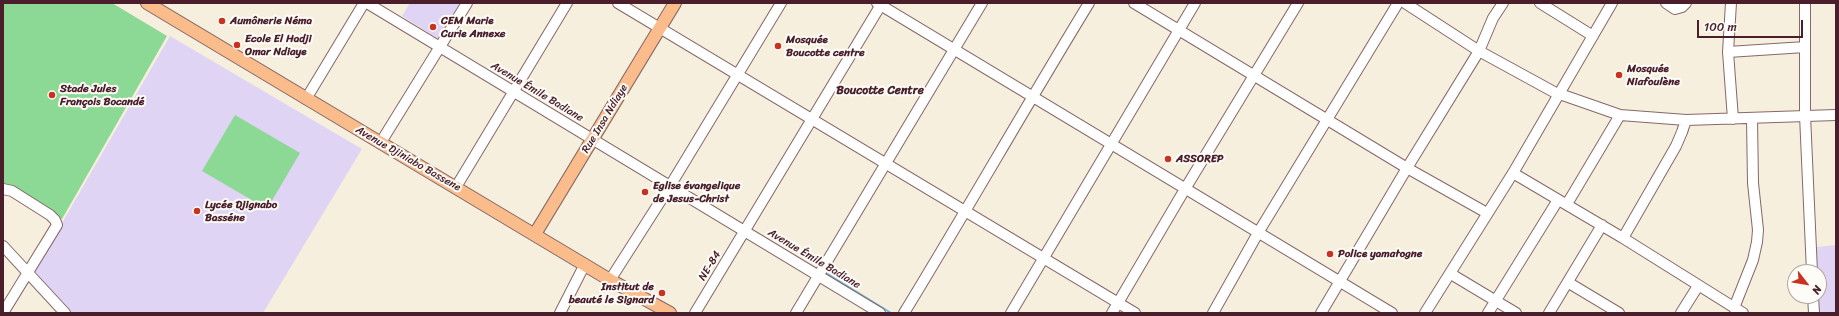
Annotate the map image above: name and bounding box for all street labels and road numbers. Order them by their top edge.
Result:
street label: Avenue Émile Badiane [488,59,586,125]
street label: Rue Insa Ndiaye [579,82,631,156]
street label: Avenue Djiniabo Bassene [353,123,463,195]
street label: Avenue Émile Badiane [765,226,863,292]
street label: NE-84 [696,249,724,283]

